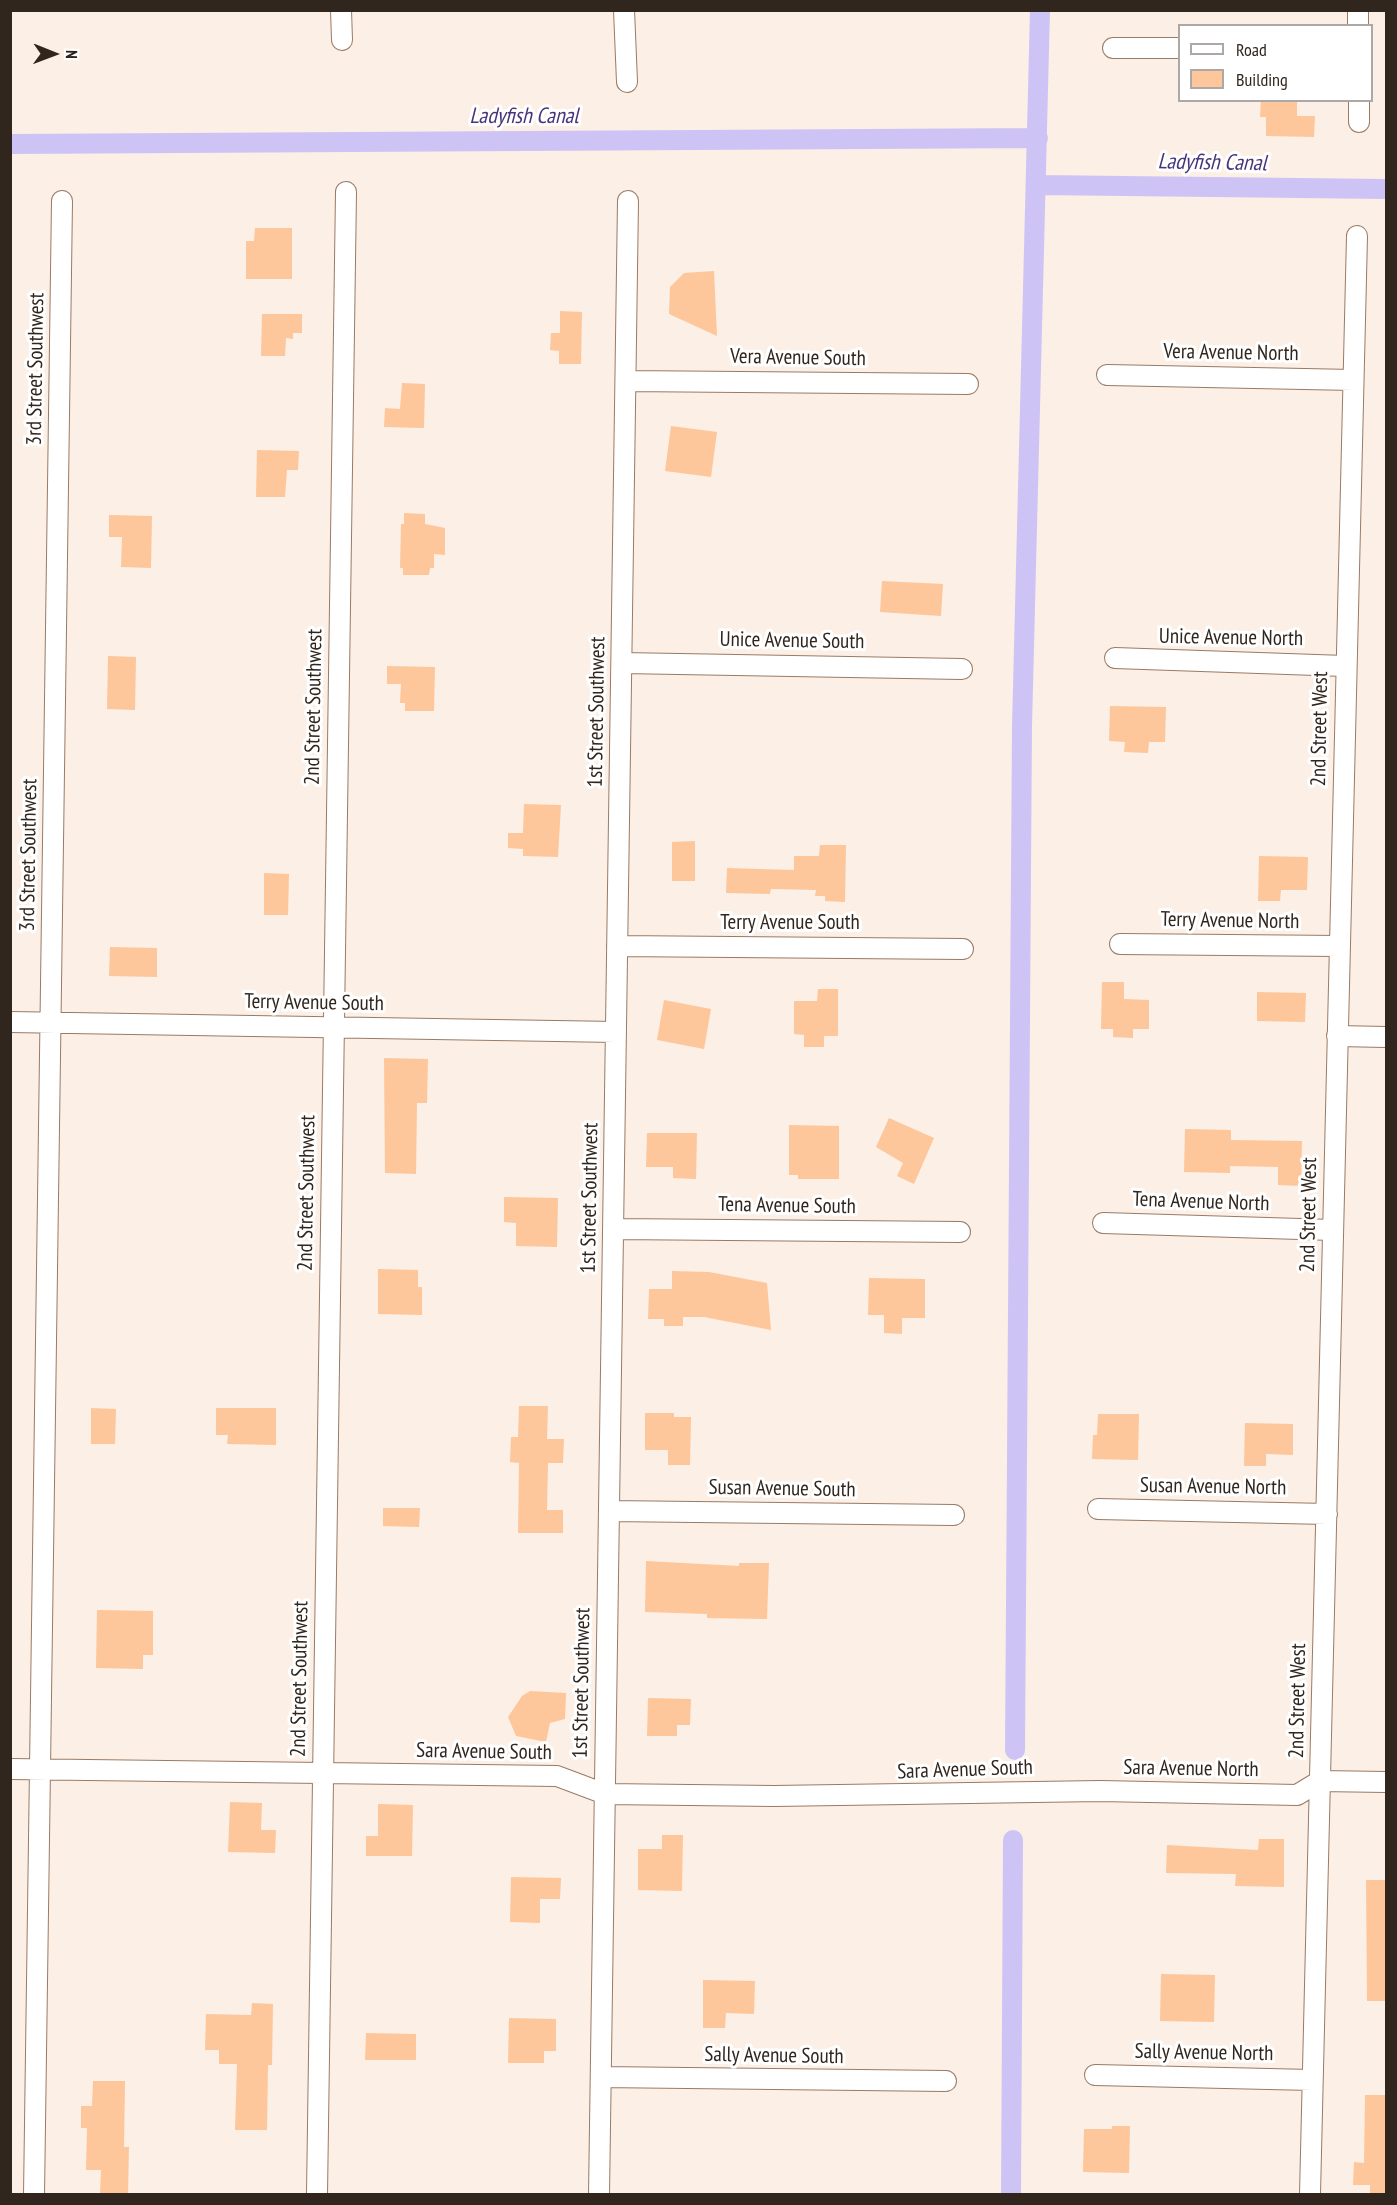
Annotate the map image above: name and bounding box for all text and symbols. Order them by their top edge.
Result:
north arrow [24,24,84,84]
legend [1178,24,1373,102]
text: Road [1236,38,1267,61]
text: N [62,50,82,59]
text: Building [1236,68,1288,91]
water label: Ladyfish Canal [470,104,578,130]
water label: Ladyfish Canal [1157,149,1267,177]
street label: 3rd Street Southwest [22,292,50,446]
street label: Vera Avenue North [1163,339,1299,367]
street label: Vera Avenue South [730,344,866,372]
street label: Unice Avenue North [1159,624,1303,652]
street label: Unice Avenue South [719,627,865,655]
street label: 2nd Street Southwest [300,629,328,785]
street label: 1st Street Southwest [583,636,611,788]
street label: 2nd Street West [1306,671,1334,787]
street label: 3rd Street Southwest [15,778,43,932]
street label: Terry Avenue North [1160,907,1300,935]
street label: Terry Avenue South [720,910,860,936]
street label: Terry Avenue South [244,989,384,1017]
street label: 2nd Street Southwest [293,1115,321,1271]
street label: 1st Street Southwest [576,1122,604,1274]
street label: 2nd Street West [1295,1157,1323,1273]
street label: Tena Avenue North [1132,1187,1270,1217]
street label: Tena Avenue South [718,1192,856,1220]
street label: Susan Avenue North [1140,1473,1286,1501]
street label: Susan Avenue South [708,1475,856,1503]
street label: 2nd Street Southwest [286,1601,314,1757]
street label: 1st Street Southwest [568,1607,596,1759]
street label: 2nd Street West [1284,1643,1312,1759]
street label: Sara Avenue South [416,1738,552,1766]
street label: Sara Avenue South [897,1755,1033,1785]
street label: Sara Avenue North [1123,1755,1259,1783]
street label: Sally Avenue North [1134,2039,1274,2067]
street label: Sally Avenue South [704,2042,844,2070]

